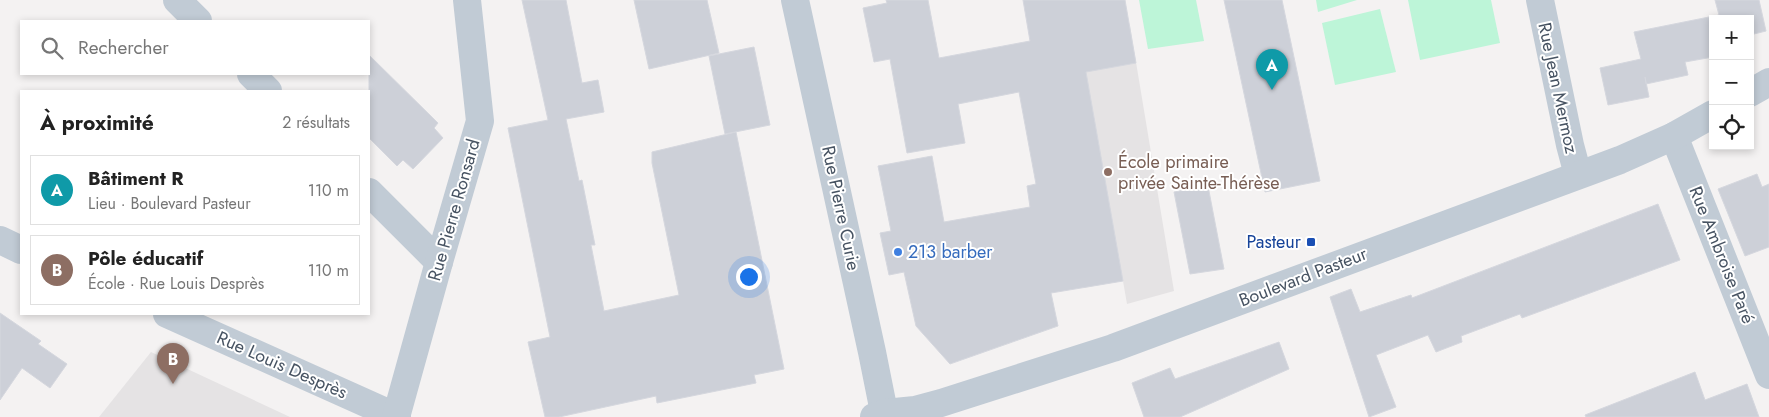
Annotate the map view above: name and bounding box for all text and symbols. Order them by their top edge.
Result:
map controls [1709,15,1754,150]
button: + [1709,15,1754,60]
search box [20,20,370,75]
street label: Rue Jean Mermoz [1531,20,1585,157]
icon: search [38,34,66,62]
text: Rechercher [78,34,169,61]
pin: A [1256,49,1288,90]
button: − [1709,60,1754,105]
button: locate [1709,105,1754,150]
text: À proximité [40,108,154,138]
text: 2 résultats [282,111,350,134]
street label: Rue Pierre Ronsard [421,136,487,284]
street label: Rue Pierre Curie [815,143,867,273]
place label: École primaire privée Sainte-Thérèse [1118,149,1280,196]
text: Bâtiment R [88,165,184,192]
marker: École primaire privée Sainte-Thérèse [1102,166,1114,178]
text: A [51,179,63,202]
text: 110 m [308,179,349,202]
street label: Rue Ambroise Paré [1683,183,1761,327]
text: Lieu · Boulevard Pasteur [88,192,251,215]
place label: Pasteur [1247,229,1302,255]
marker: Pasteur [1305,236,1317,248]
place label: 213 barber [908,239,993,265]
street label: Boulevard Pasteur [1235,240,1372,313]
text: Pôle éducatif [88,245,203,272]
marker: 213 barber [892,246,904,258]
text: B [52,259,62,282]
text: 110 m [308,259,349,282]
your location [736,264,762,290]
text: École · Rue Louis Desprès [88,272,264,295]
street label: Rue Louis Desprès [213,325,351,405]
pin: B [157,343,189,384]

